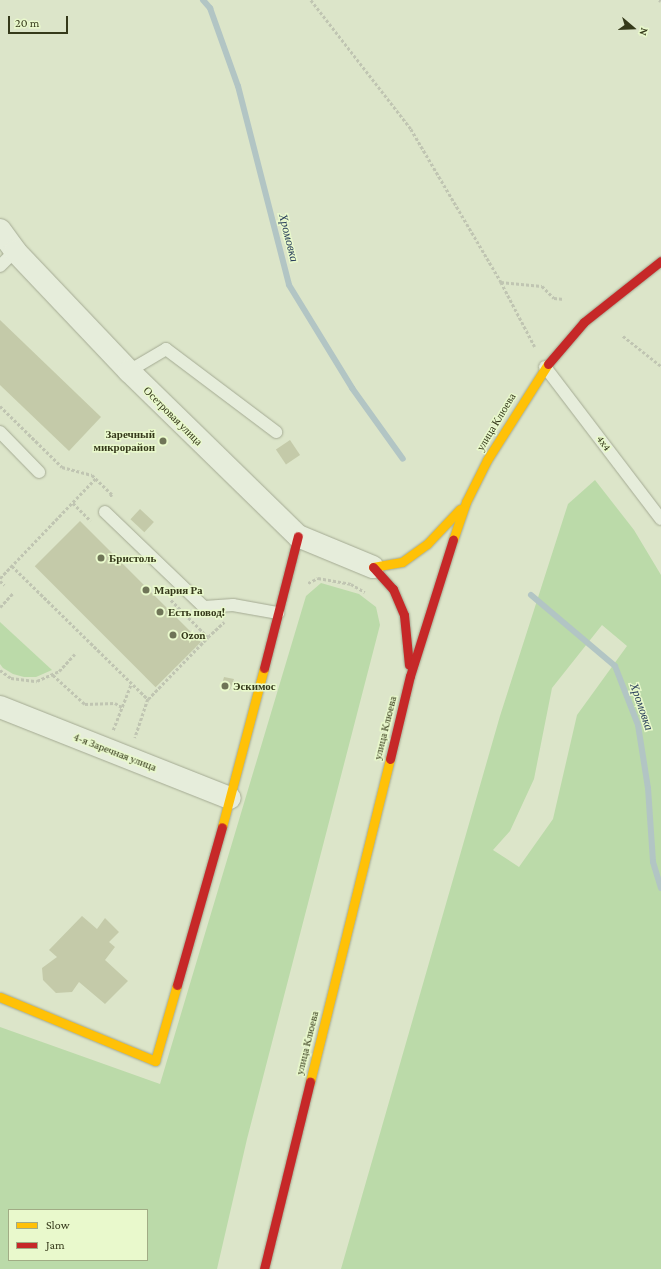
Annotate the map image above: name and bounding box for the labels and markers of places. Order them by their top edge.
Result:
place label: Заречный микрорайон [93,428,155,454]
marker: Заречный микрорайон [158,436,168,446]
place label: Бристоль [109,551,156,565]
marker: Бристоль [96,553,106,563]
place label: Мария Ра [154,583,203,597]
marker: Мария Ра [141,585,151,595]
place label: Есть повод! [168,605,225,619]
marker: Есть повод! [155,607,165,617]
place label: Ozon [181,628,206,642]
marker: Ozon [168,630,178,640]
place label: Эскимос [233,679,276,693]
marker: Эскимос [220,681,230,691]

